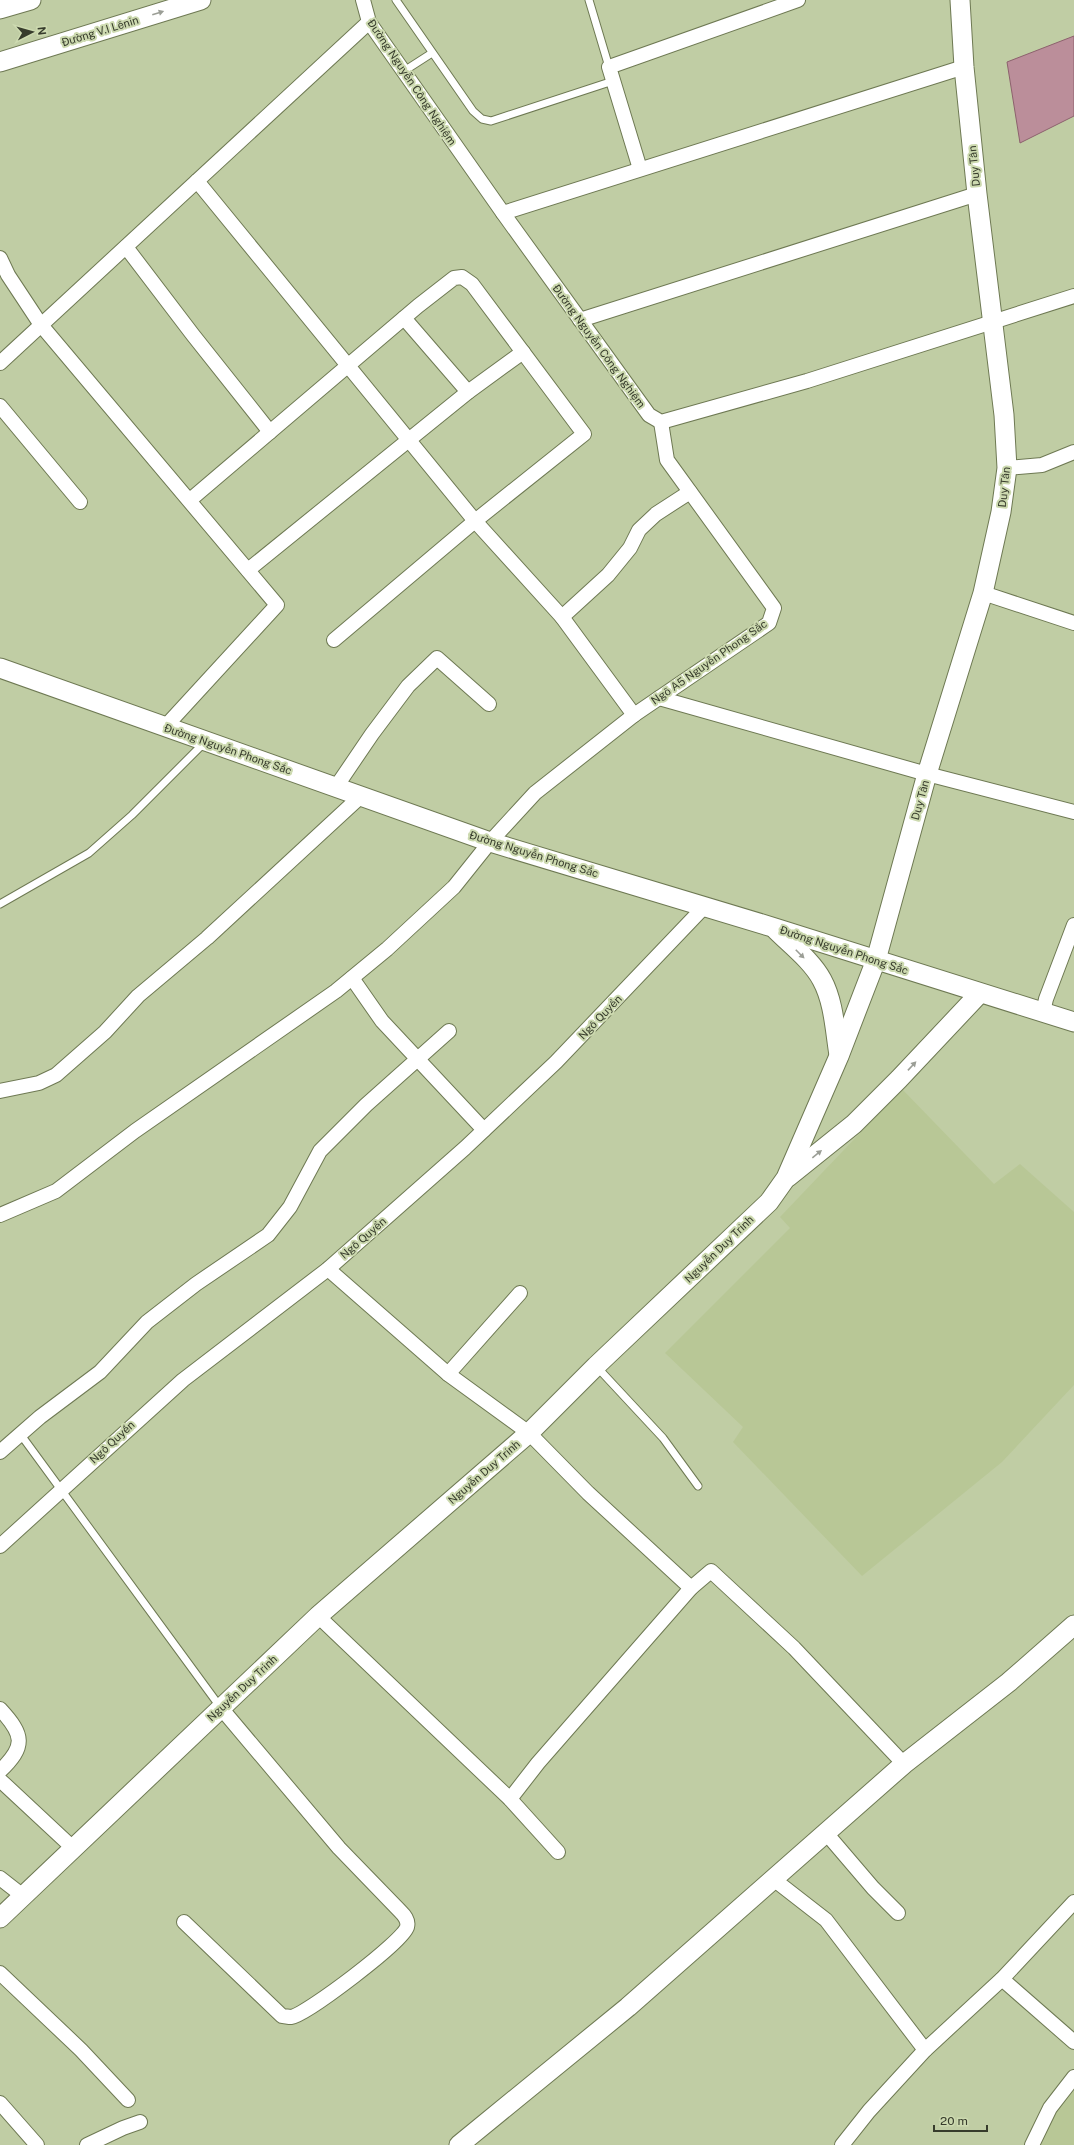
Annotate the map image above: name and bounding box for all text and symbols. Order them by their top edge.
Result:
one-way arrow [152,10,164,16]
north arrow [12,12,52,52]
street label: Đường V.I Lênin [60,14,140,48]
street label: Đường Nguyễn Công Nghiệm [365,17,459,147]
text: N [36,26,48,36]
street label: Duy Tân [966,145,982,187]
street label: Đường Nguyễn Công Nghiệm [550,282,648,410]
street label: Duy Tân [996,466,1012,508]
street label: Ngõ A5 Nguyễn Phong Sắc [649,617,769,707]
street label: Đường Nguyễn Phong Sắc [163,721,293,777]
street label: Duy Tân [909,779,931,821]
street label: Đường Nguyễn Phong Sắc [468,829,600,879]
street label: Đường Nguyễn Phong Sắc [778,924,910,976]
one-way arrow [795,949,805,959]
street label: Ngô Quyền [576,992,624,1042]
one-way arrow [907,1061,917,1071]
one-way arrow [811,1150,822,1158]
street label: Nguyễn Duy Trinh [682,1213,756,1285]
street label: Ngô Quyền [338,1215,388,1261]
street label: Ngô Quyền [87,1418,137,1466]
street label: Nguyễn Duy Trinh [446,1438,522,1506]
street label: Nguyễn Duy Trinh [205,1653,279,1723]
scale bar [934,2107,987,2133]
text: 20 m [940,2114,968,2128]

